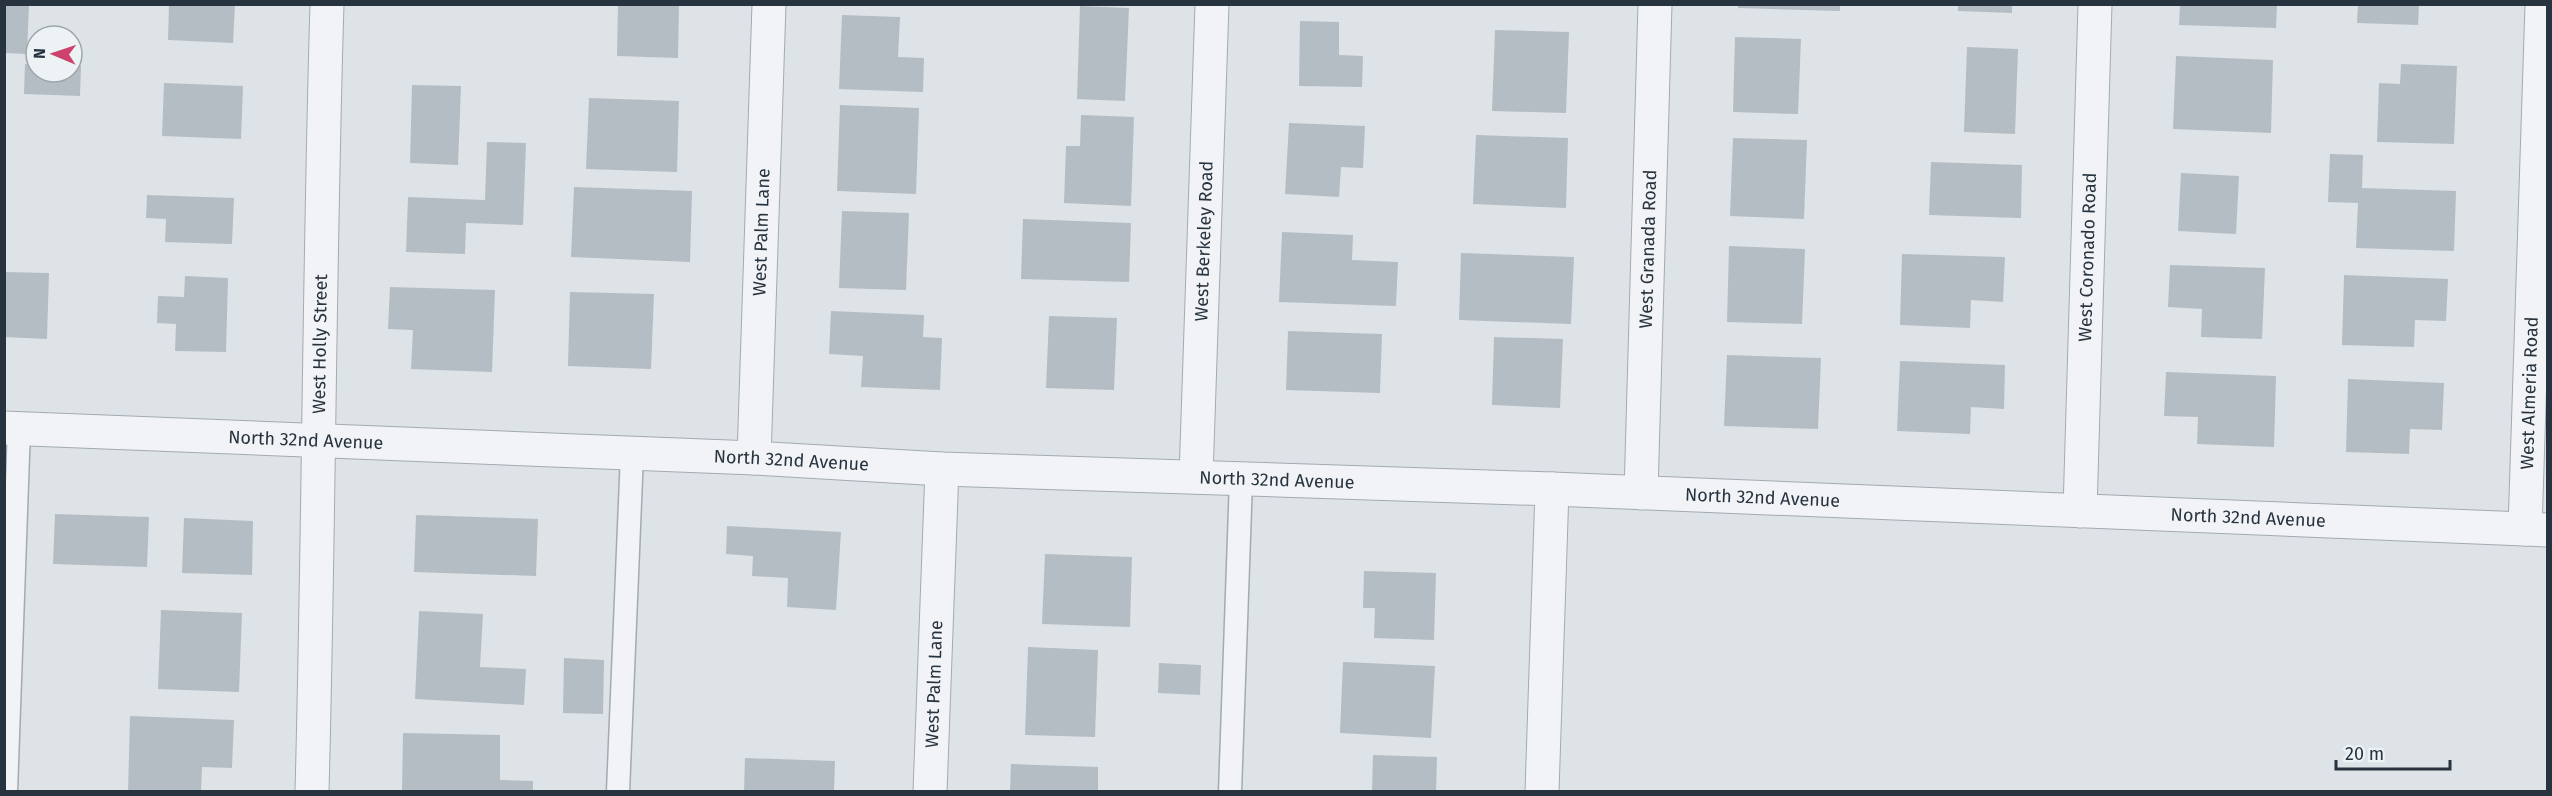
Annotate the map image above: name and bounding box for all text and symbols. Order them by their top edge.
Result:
north arrow [24,24,84,84]
text: N [30,48,49,59]
street label: West Berkeley Road [1190,160,1218,322]
street label: West Palm Lane [748,168,775,296]
street label: West Granada Road [1635,169,1661,329]
street label: West Coronado Road [2074,172,2101,342]
street label: West Holly Street [308,273,332,414]
street label: West Almeria Road [2516,316,2543,470]
street label: North 32nd Avenue [228,426,384,454]
street label: North 32nd Avenue [713,445,869,476]
street label: North 32nd Avenue [1199,466,1355,494]
street label: North 32nd Avenue [1685,483,1841,512]
street label: North 32nd Avenue [2170,503,2326,532]
street label: West Palm Lane [921,620,947,748]
scale bar [2336,733,2450,771]
text: 20 m [2345,743,2384,765]

